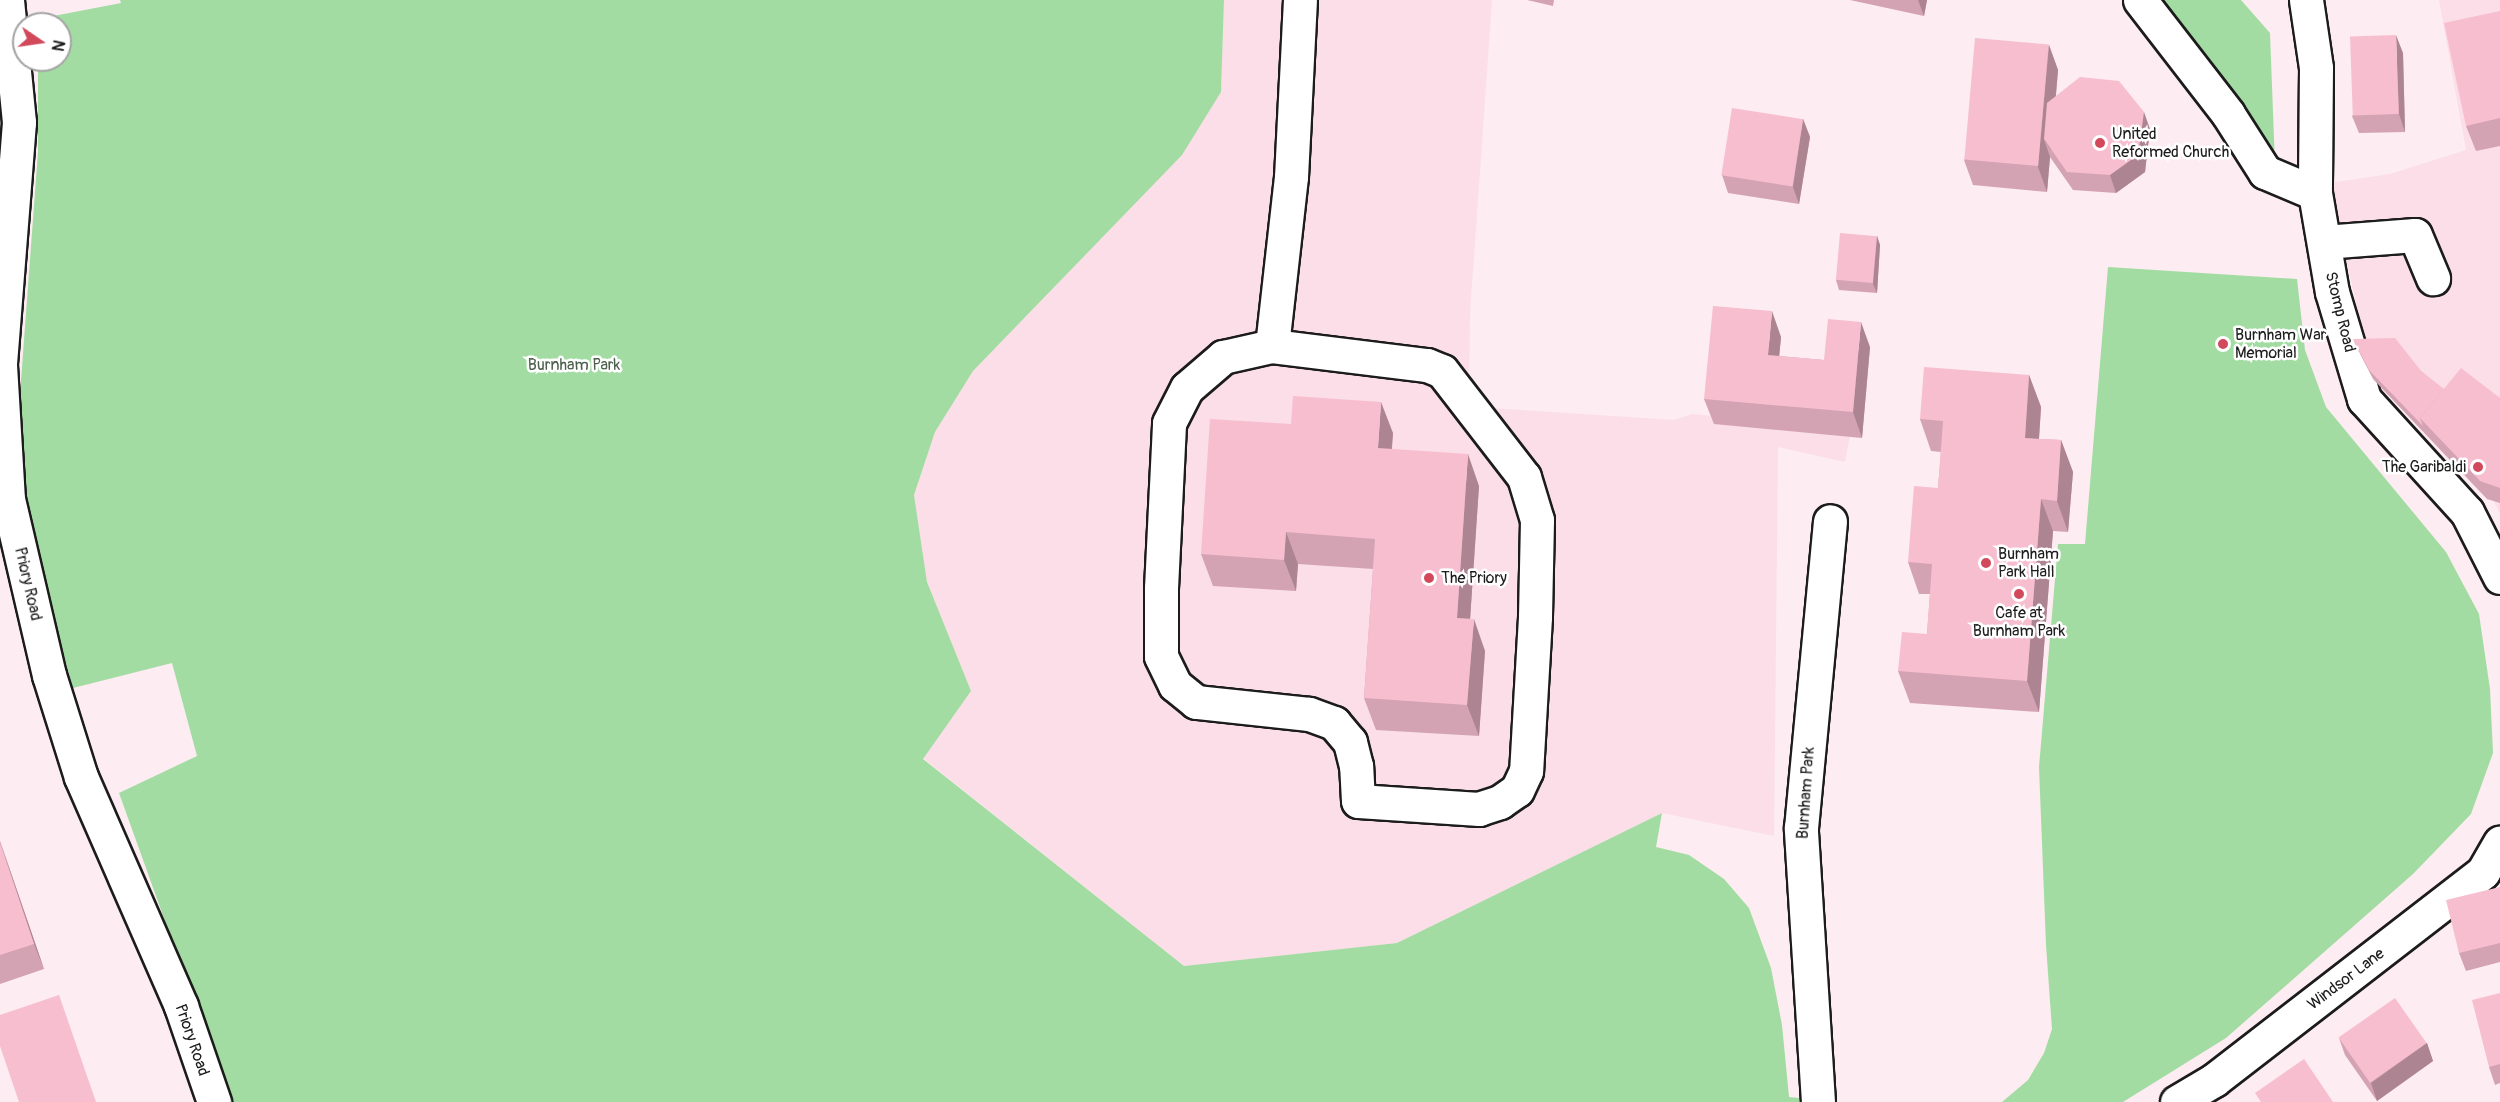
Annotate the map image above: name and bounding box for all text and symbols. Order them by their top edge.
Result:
north arrow [12,12,72,72]
text: N [47,38,69,53]
place label: United Reformed Church [2112,124,2229,162]
marker: United Reformed Church [2093,136,2107,150]
street label: Stomp Road [2321,270,2359,354]
place label: Burnham War Memorial [2235,325,2326,363]
marker: Burnham War Memorial [2216,337,2230,351]
park label: Burnham Park [528,355,620,375]
place label: The Garibaldi [2382,457,2466,477]
marker: The Garibaldi [2471,460,2485,474]
place label: Burnham Park Hall [1998,544,2059,582]
street label: Priory Road [10,545,46,623]
marker: Burnham Park Hall [1979,556,1993,570]
place label: The Priory [1441,568,1507,588]
marker: The Priory [1422,571,1436,585]
marker: Cafe at Burnham Park [2012,587,2026,601]
place label: Cafe at Burnham Park [1973,603,2065,641]
street label: Burnham Park [1793,746,1819,840]
street label: Windsor Lane [2304,944,2388,1014]
street label: Priory Road [171,1002,213,1078]

